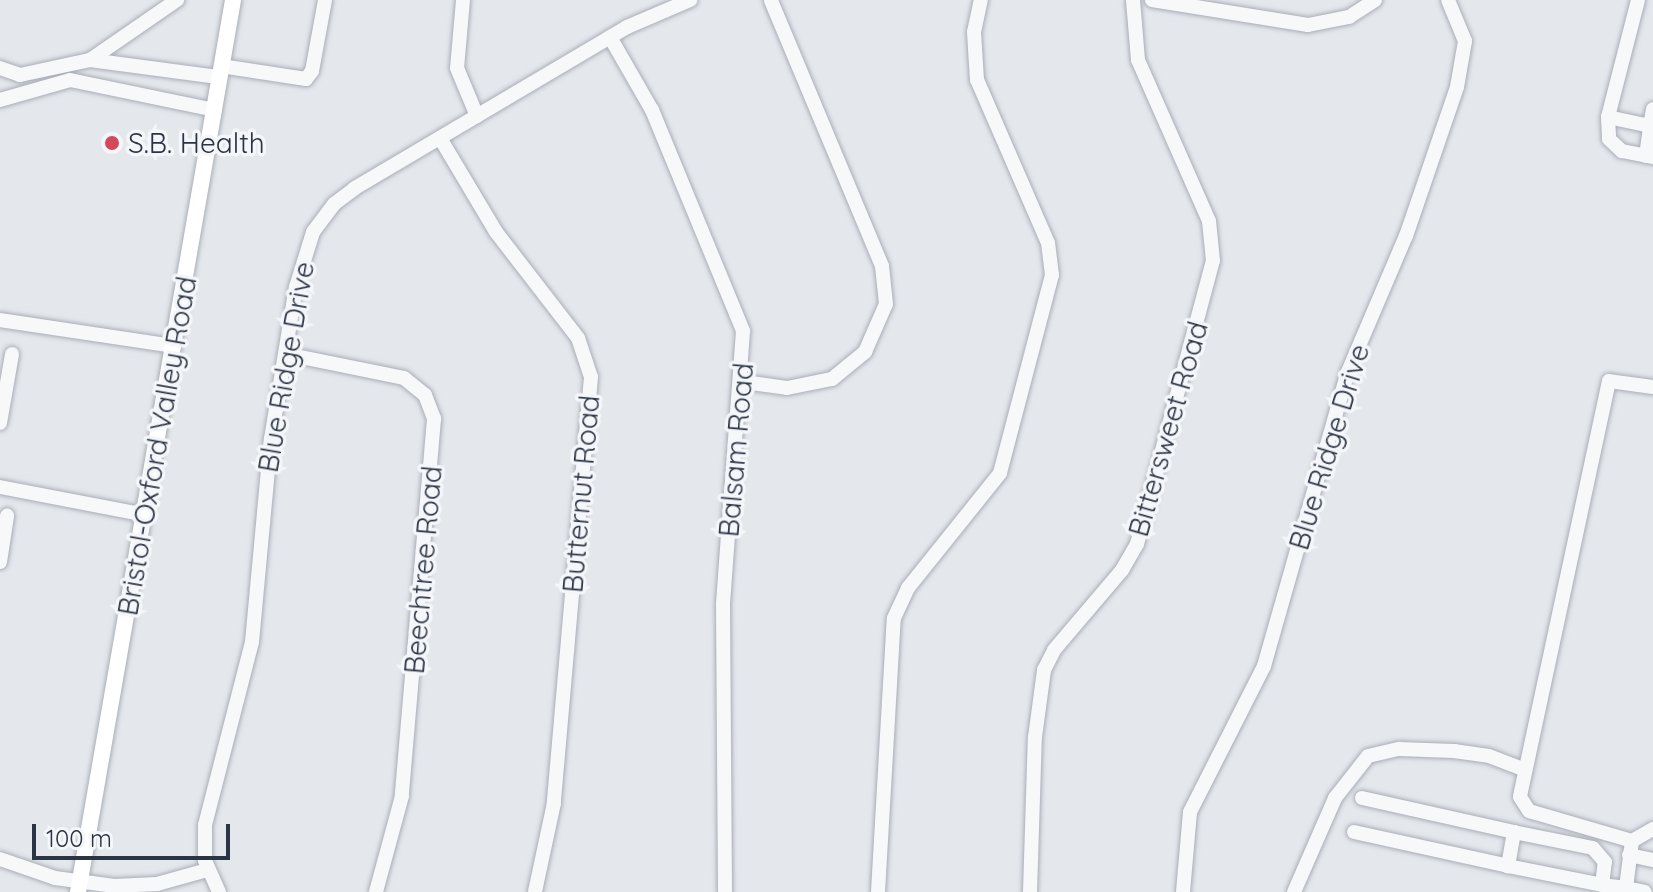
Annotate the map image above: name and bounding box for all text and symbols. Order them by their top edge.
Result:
place label: S.B. Health [128,126,265,160]
marker: S.B. Health [103,134,121,152]
street label: Blue Ridge Drive [251,259,321,475]
street label: Bristol-Oxford Valley Road [111,274,203,618]
street label: Bittersweet Road [1121,318,1215,540]
street label: Blue Ridge Drive [1282,340,1376,554]
street label: Balsam Road [712,362,760,538]
street label: Butternut Road [556,394,606,594]
street label: Beechtree Road [397,465,449,675]
scale bar [36,808,234,858]
text: 100 m [46,823,112,853]

